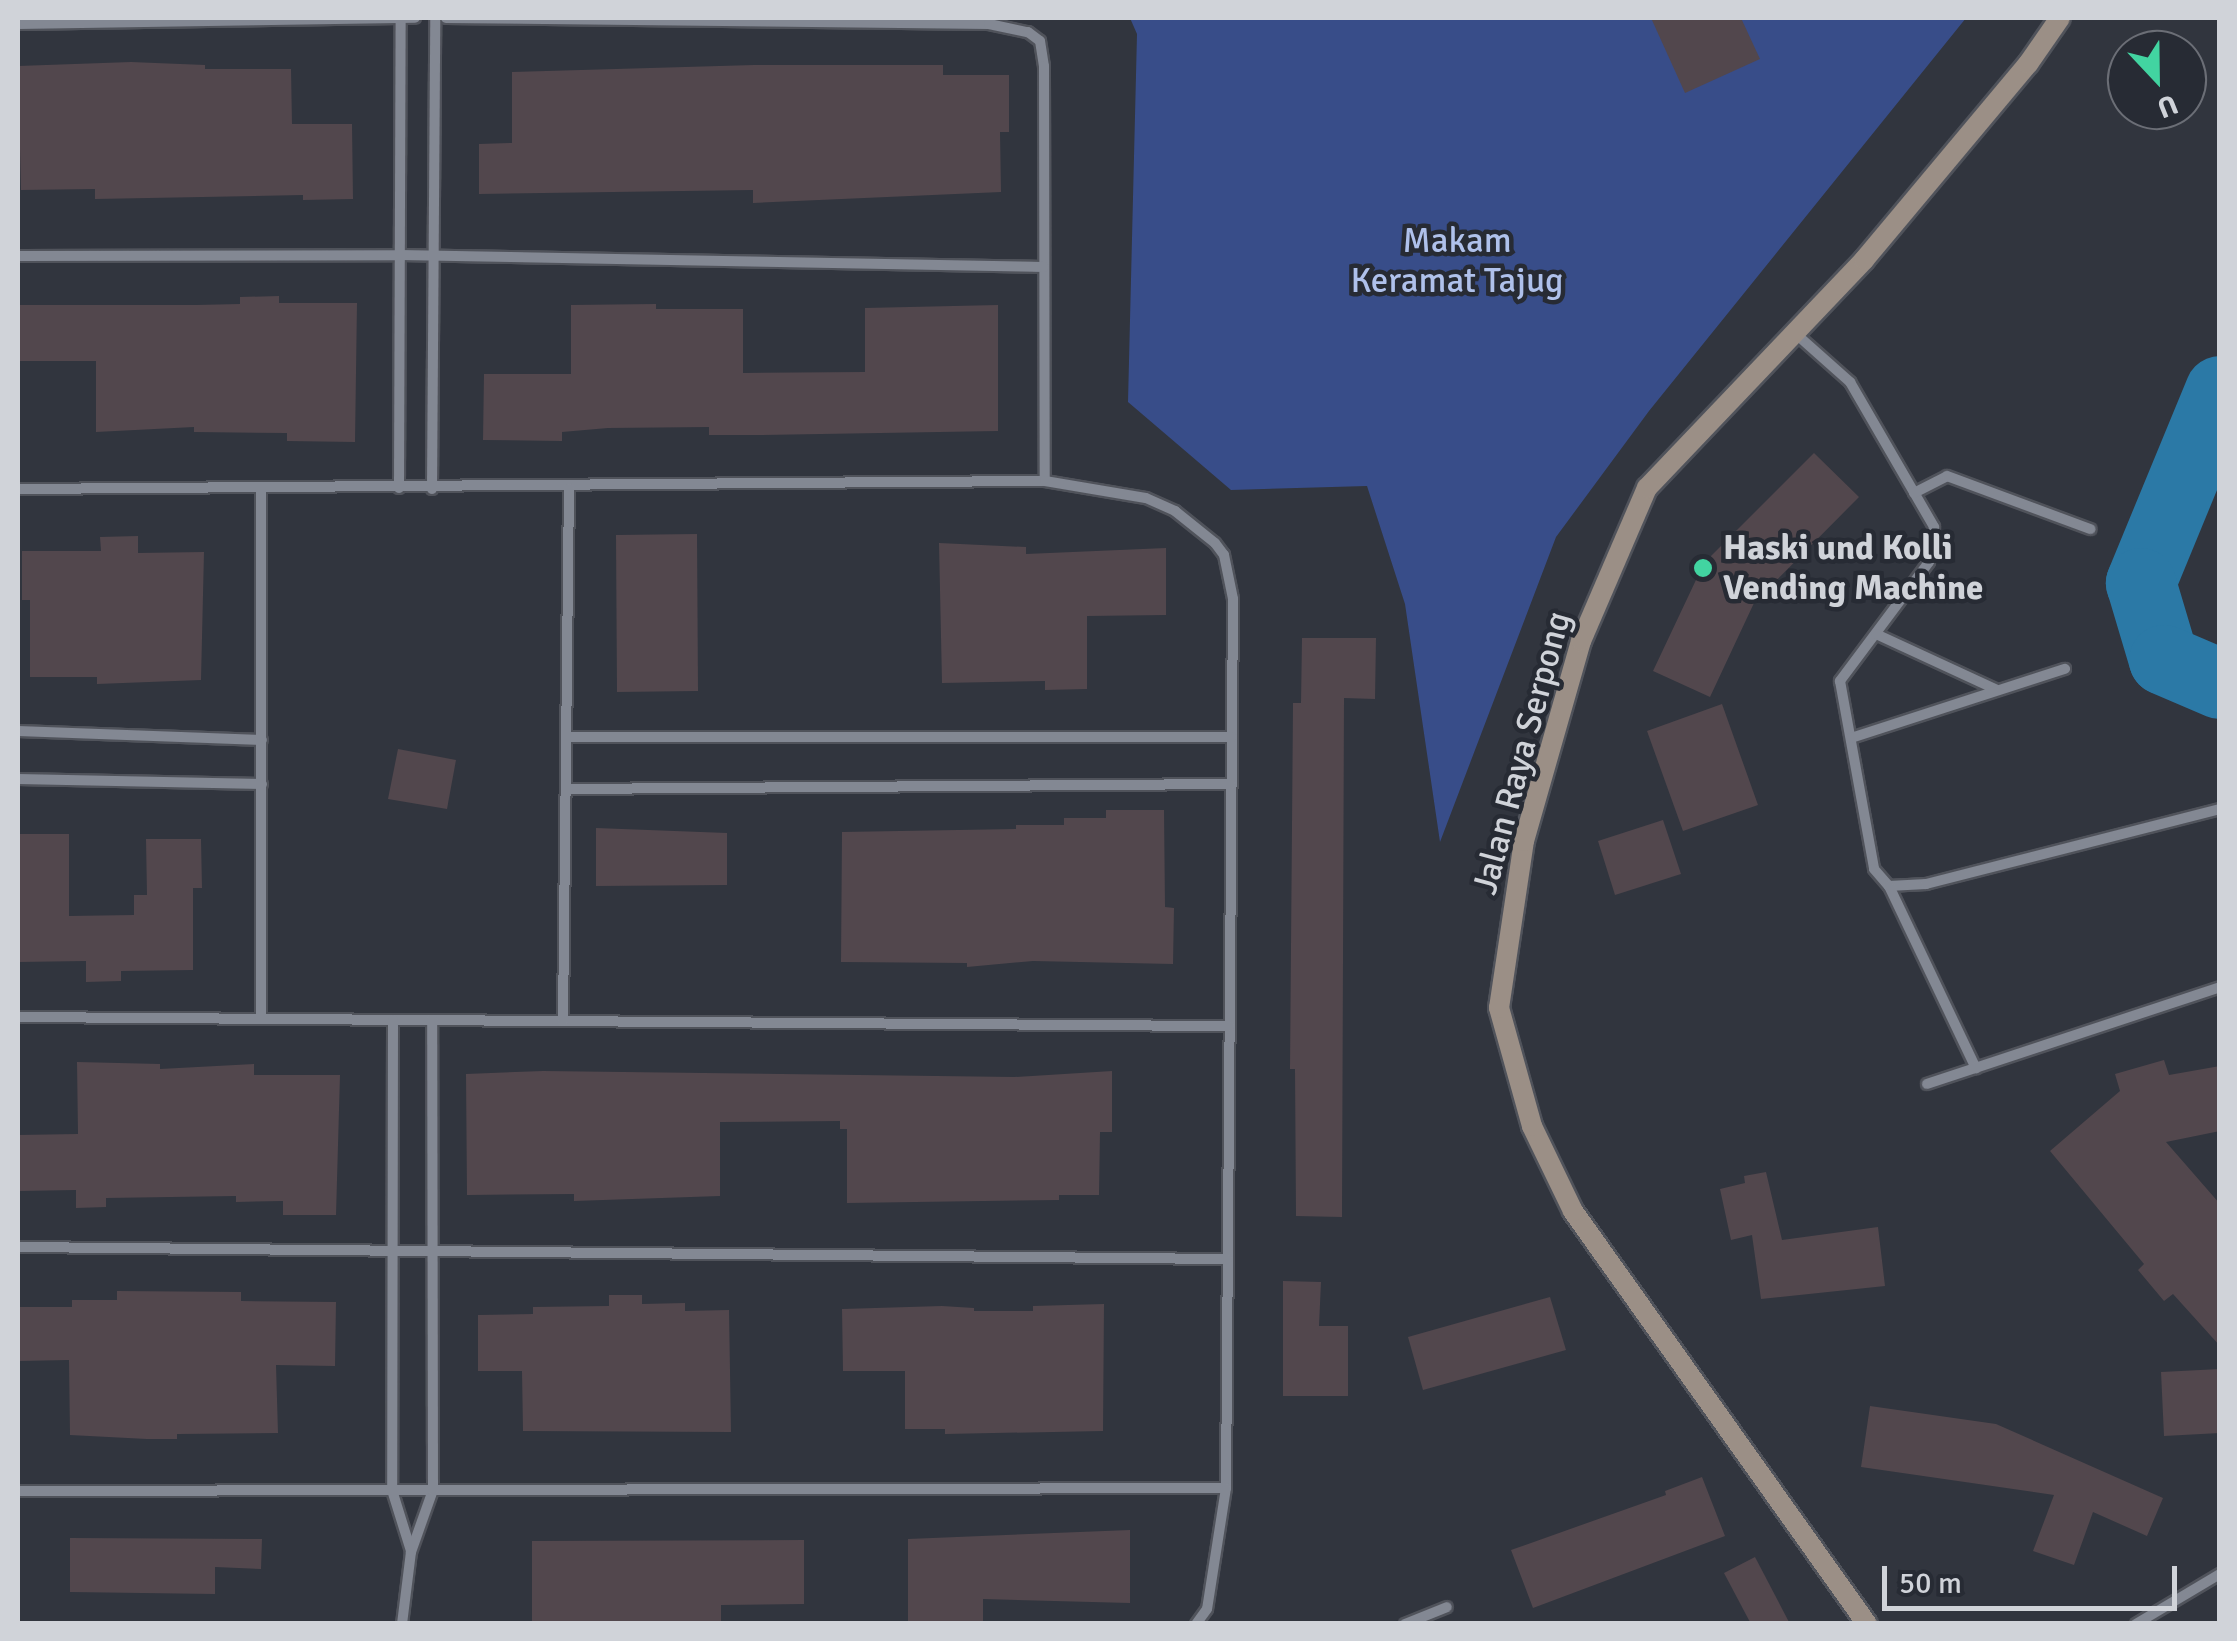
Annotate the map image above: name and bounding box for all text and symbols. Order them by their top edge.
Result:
north arrow [2107,30,2207,130]
text: U [2152,87,2183,125]
park label: Makam Keramat Tajug [1350,220,1564,302]
place label: Haski und Kolli Vending Machine [1723,527,1983,609]
marker: Haski und Kolli Vending Machine [1692,557,1714,579]
street label: Jalan Raya Serpong [1464,607,1580,899]
scale bar [1887,1546,2182,1608]
text: 50 m [1899,1565,1962,1602]

